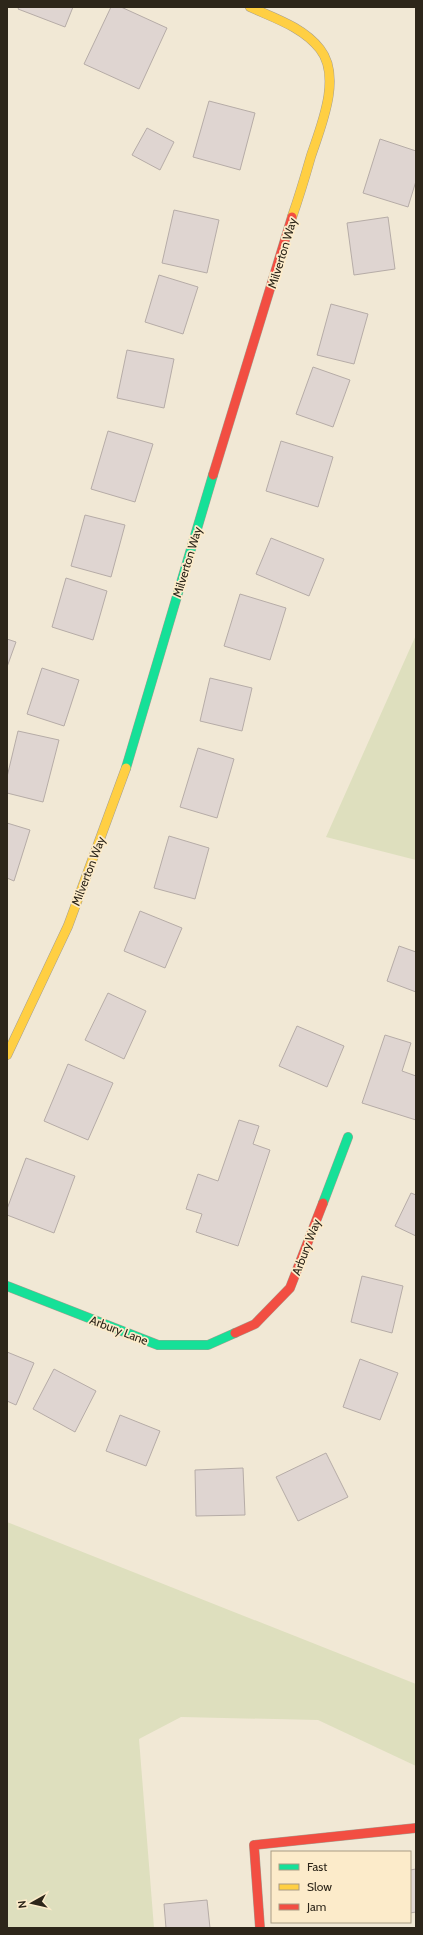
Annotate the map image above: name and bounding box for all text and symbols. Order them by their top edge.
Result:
street label: Milverton Way [264,216,300,290]
street label: Milverton Way [169,525,205,599]
street label: Milverton Way [68,834,108,908]
street label: Arbury Way [288,1217,324,1277]
street label: Arbury Lane [88,1312,150,1348]
legend [271,1851,411,1923]
text: Fast [307,1859,327,1874]
text: Slow [307,1879,332,1894]
north arrow [12,1883,52,1923]
text: Jam [306,1899,326,1914]
text: N [15,1900,30,1909]

